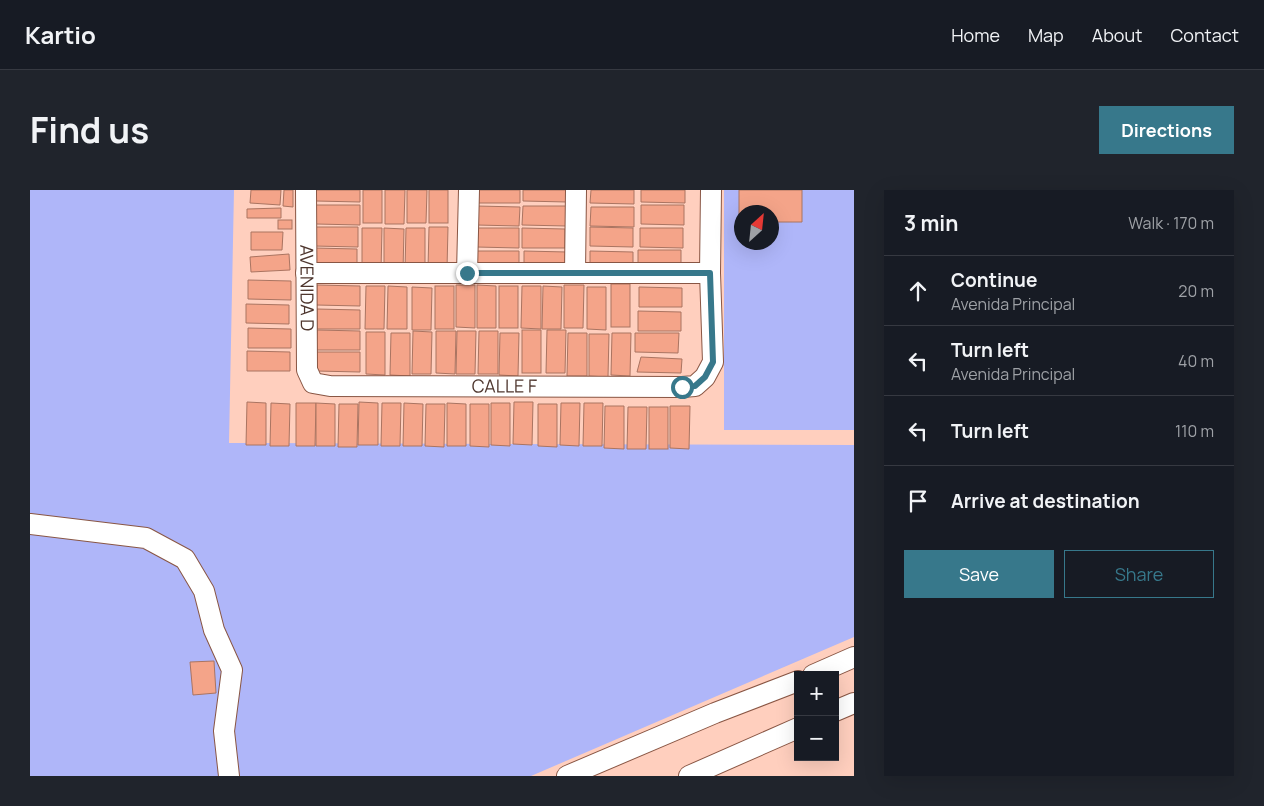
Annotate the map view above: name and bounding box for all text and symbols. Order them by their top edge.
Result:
text: Kartio [25,18,96,51]
text: Home [951,23,1000,47]
text: Map [1028,23,1064,47]
text: About [1092,23,1142,47]
text: Contact [1170,23,1239,47]
text: Find us [30,106,149,154]
button: Directions [1099,106,1234,154]
north arrow [734,205,779,250]
text: 3 min [904,209,958,237]
text: Walk · 170 m [1128,212,1214,234]
street label: AVENIDA D [295,245,320,331]
route end [456,262,479,285]
text: Continue [951,267,1037,293]
icon: ahead [904,277,932,305]
text: 20 m [1178,280,1214,302]
text: Avenida Principal [951,293,1075,315]
text: Turn left [951,337,1029,363]
icon: left [904,347,932,375]
text: 40 m [1178,350,1214,372]
text: Avenida Principal [951,363,1075,385]
street label: CALLE F [472,373,537,398]
route start [671,376,694,399]
icon: left [904,417,932,445]
text: Turn left [951,418,1029,444]
text: 110 m [1175,420,1214,442]
icon: arrive [904,487,932,515]
text: Arrive at destination [951,488,1140,514]
button: Save [904,550,1054,598]
button: Share [1064,550,1214,598]
map controls [794,671,839,761]
button: + [794,671,839,716]
button: − [794,716,839,761]

